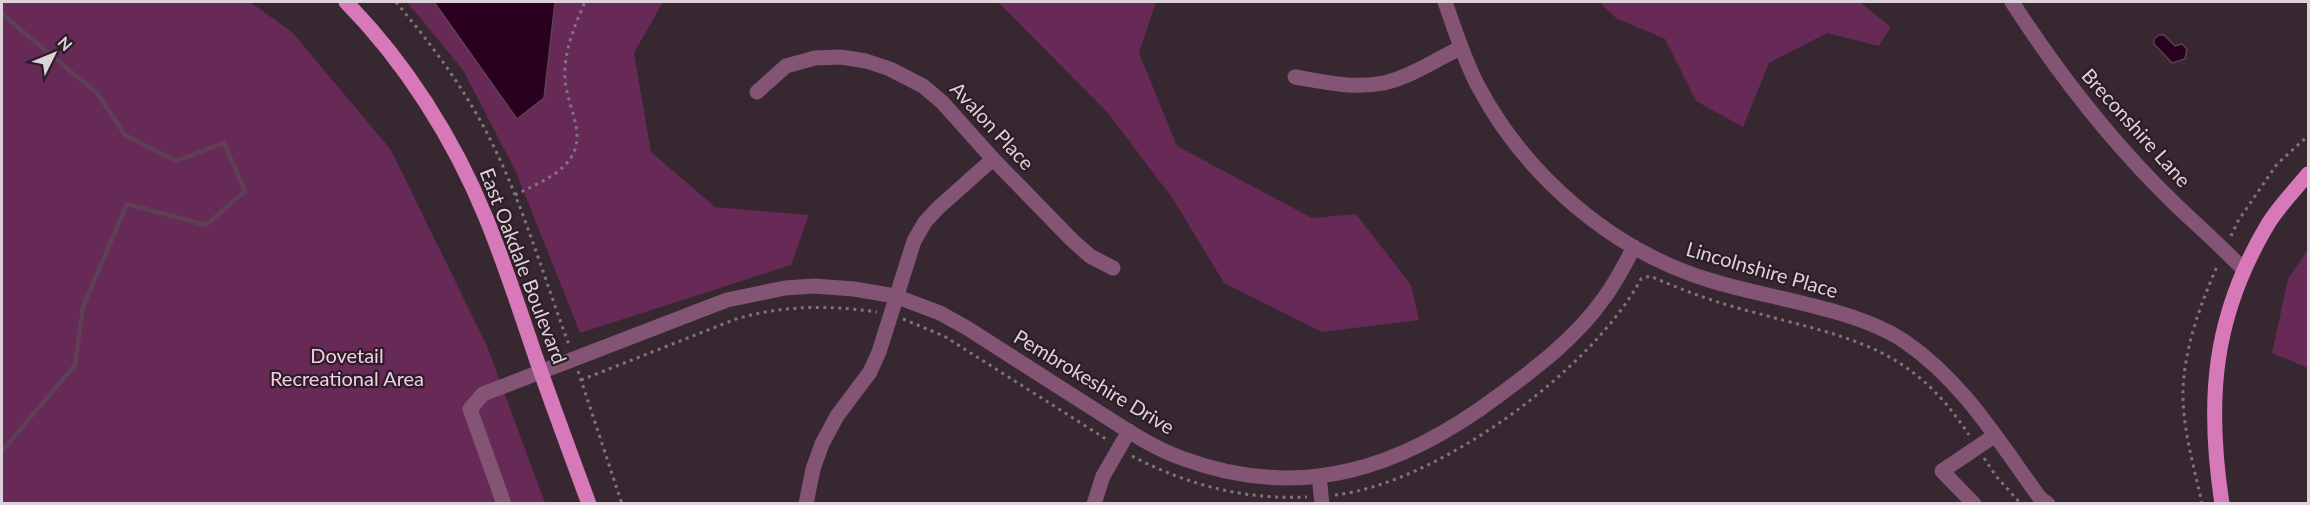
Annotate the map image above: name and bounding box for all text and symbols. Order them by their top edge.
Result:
north arrow [24,24,84,84]
text: N [54,32,76,54]
street label: Breconshire Lane [2077,63,2196,192]
street label: Avalon Place [946,76,1040,174]
street label: East Oakdale Boulevard [476,164,572,367]
street label: Lincolnshire Place [1684,236,1841,302]
street label: Pembrokeshire Drive [1010,324,1179,439]
park label: Dovetail Recreational Area [270,343,424,390]

